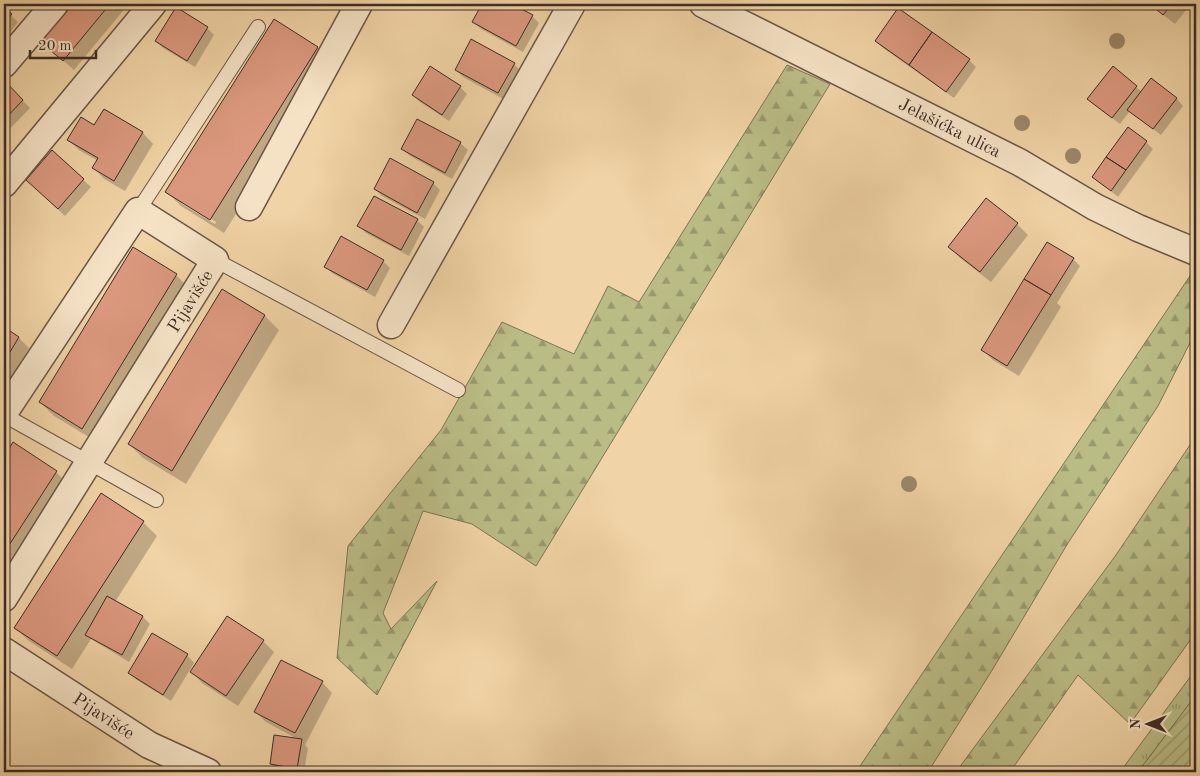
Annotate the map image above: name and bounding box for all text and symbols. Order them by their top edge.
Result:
scale bar [30,28,96,60]
text: 20 m [38,39,72,54]
street label: Jelašićka ulica [895,95,1004,161]
street label: Pijavišće [165,267,217,336]
street label: Pijavišće [69,690,137,743]
north arrow [1122,698,1172,748]
text: N [1129,718,1143,729]

